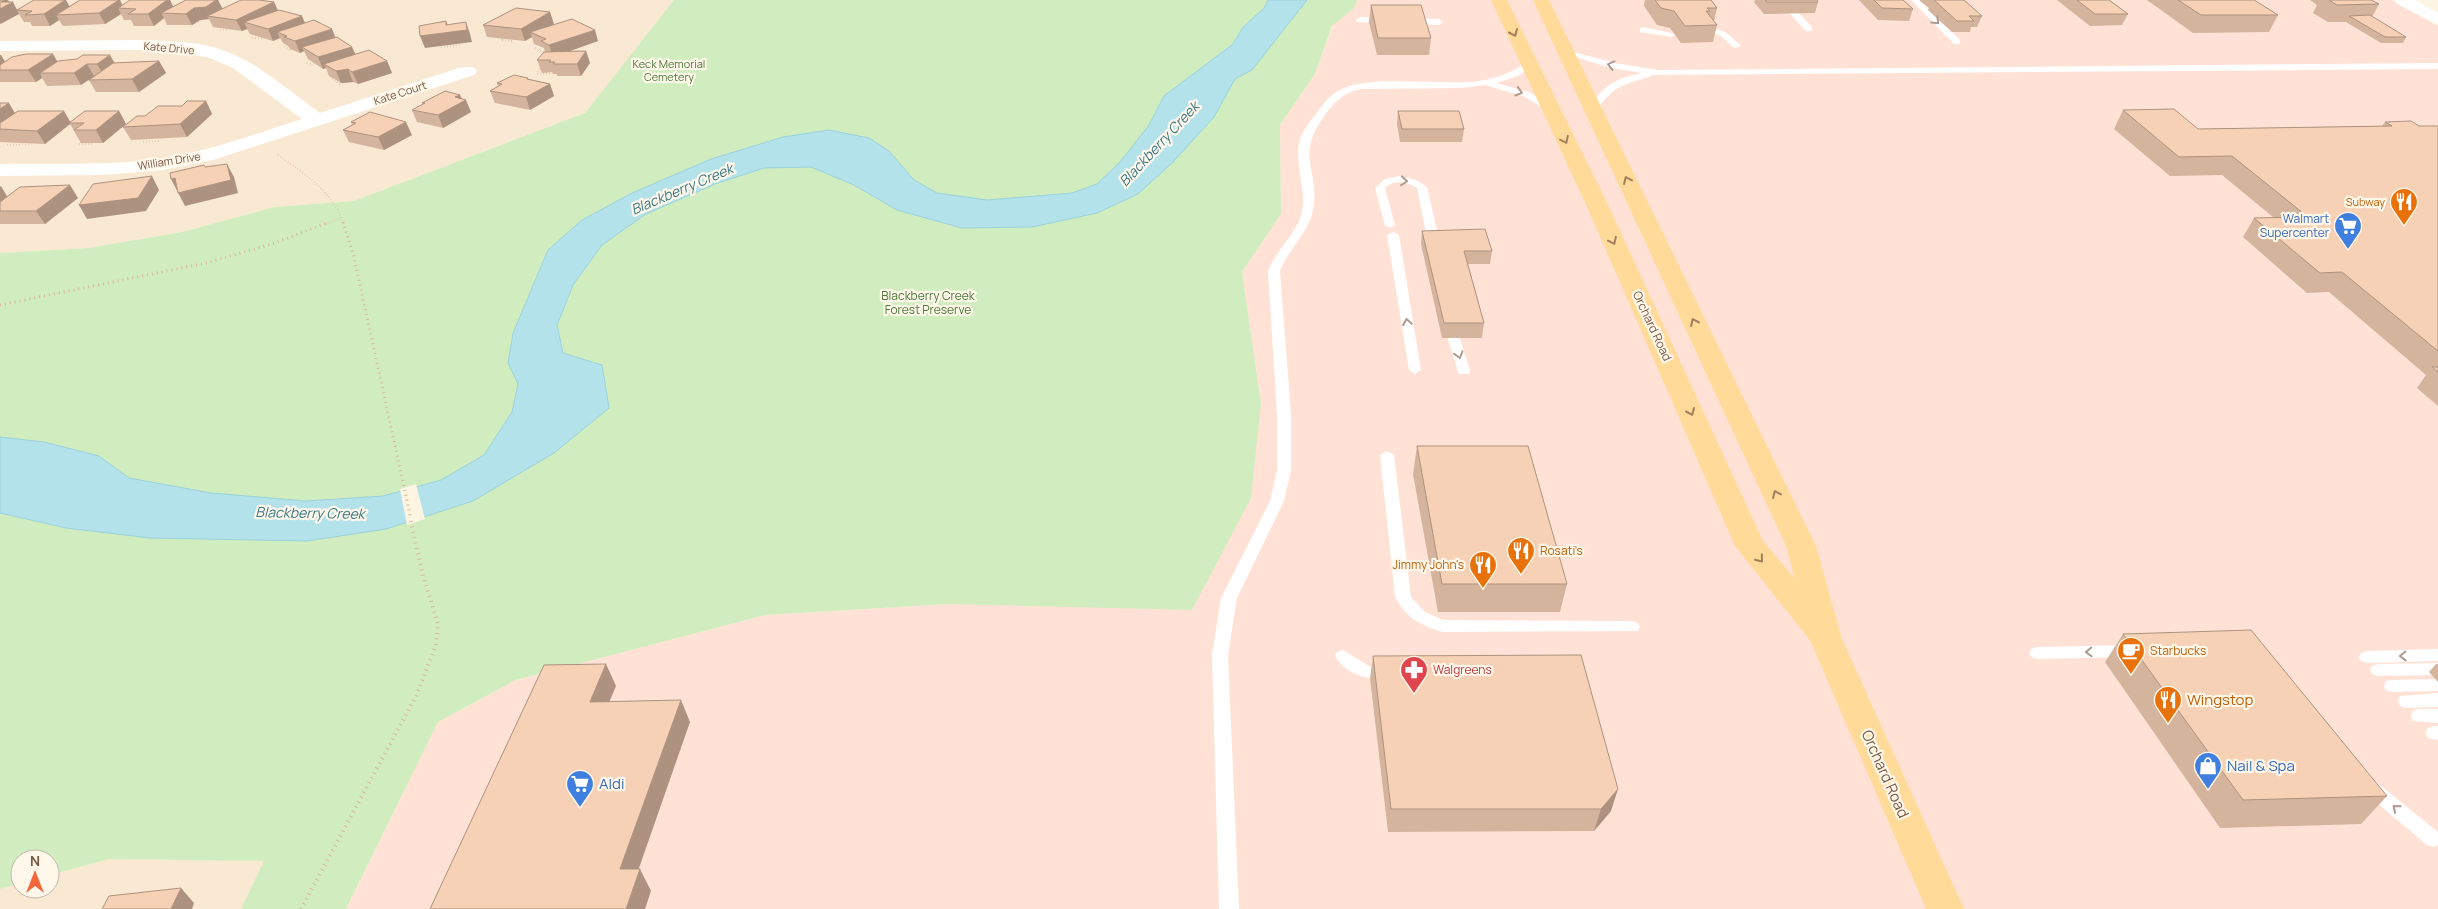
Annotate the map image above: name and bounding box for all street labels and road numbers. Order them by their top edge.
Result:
street label: Kate Drive [143,38,196,57]
street label: Kate Court [371,77,428,108]
street label: William Drive [136,148,202,173]
street label: Orchard Road [1629,288,1676,364]
street label: Orchard Road [1857,726,1914,821]

